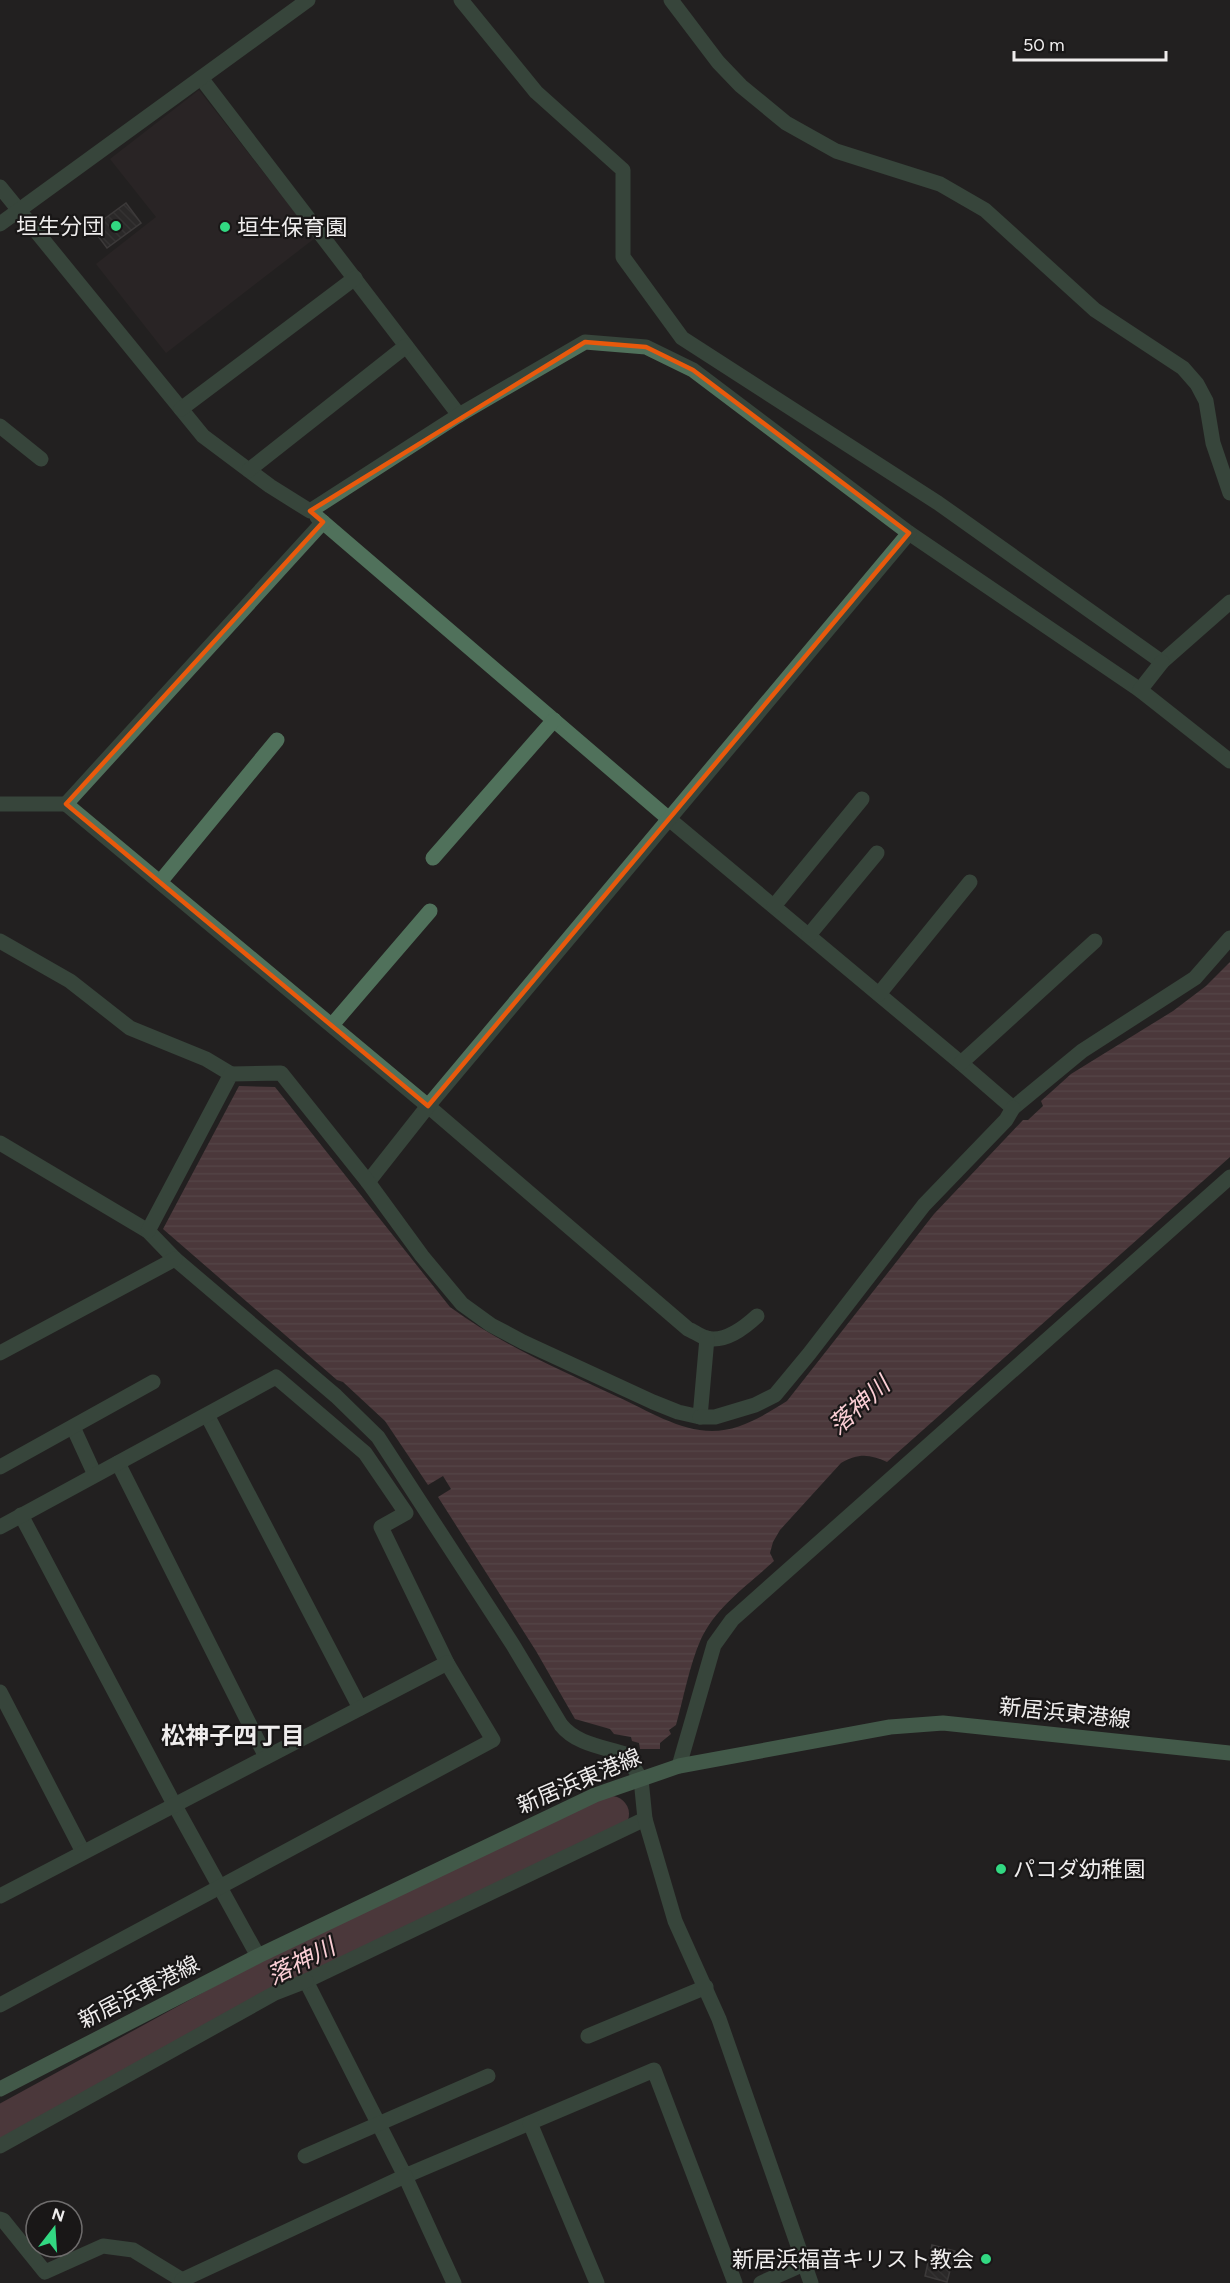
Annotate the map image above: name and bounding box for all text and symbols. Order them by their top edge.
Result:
scale bar [1014,24,1166,62]
text: 50 m [1023,34,1065,56]
place label: 垣生分団 [16,213,104,240]
place label: 垣生保育園 [237,214,347,241]
marker: 垣生分団 [109,219,123,233]
marker: 垣生保育園 [218,220,232,234]
water label: 落神川 [823,1368,898,1440]
street label: 新居浜東港線 [998,1693,1132,1733]
district label: 松神子四丁目 [161,1721,305,1750]
street label: 新居浜東港線 [513,1743,645,1819]
place label: パコダ幼稚園 [1013,1856,1145,1883]
marker: パコダ幼稚園 [994,1862,1008,1876]
water label: 落神川 [262,1930,342,1990]
street label: 新居浜東港線 [74,1950,204,2034]
north arrow [24,2199,84,2259]
text: N [50,2204,67,2226]
place label: 新居浜福音キリスト教会 [732,2246,974,2273]
marker: 新居浜福音キリスト教会 [979,2252,993,2266]

